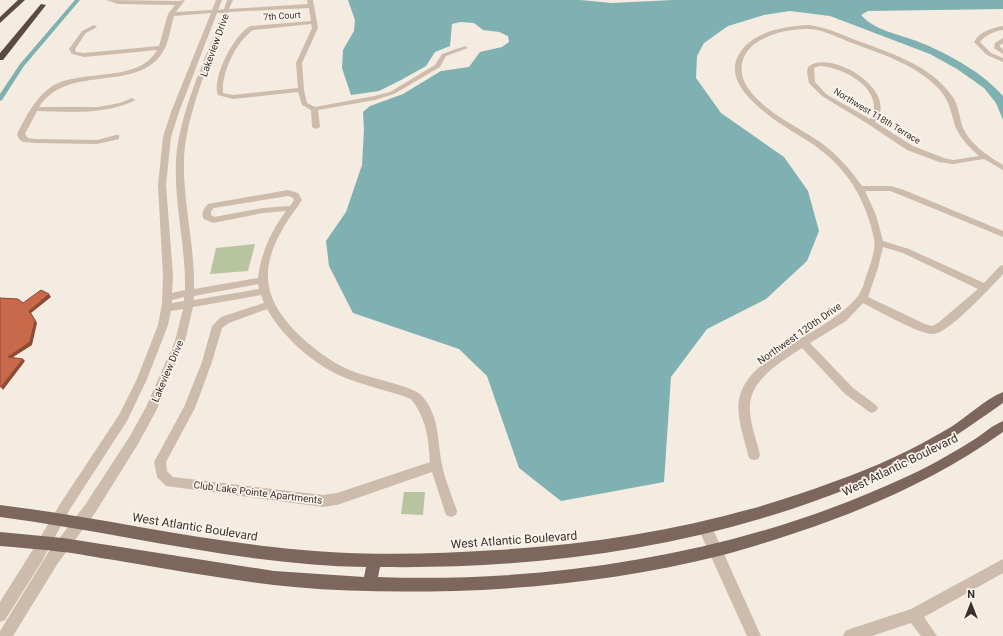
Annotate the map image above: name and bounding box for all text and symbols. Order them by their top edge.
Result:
street label: 7th Court [263,10,301,22]
street label: Lakeview Drive [198,12,231,78]
street label: Northwest 118th Terrace [832,86,922,146]
street label: Northwest 120th Drive [755,300,843,366]
street label: Lakeview Drive [149,339,185,404]
street label: West Atlantic Boulevard [840,431,960,499]
street label: Club Lake Pointe Apartments [193,479,323,506]
street label: West Atlantic Boulevard [131,510,259,544]
street label: West Atlantic Boulevard [450,529,578,551]
north arrow [951,584,991,624]
text: N [967,588,975,601]

